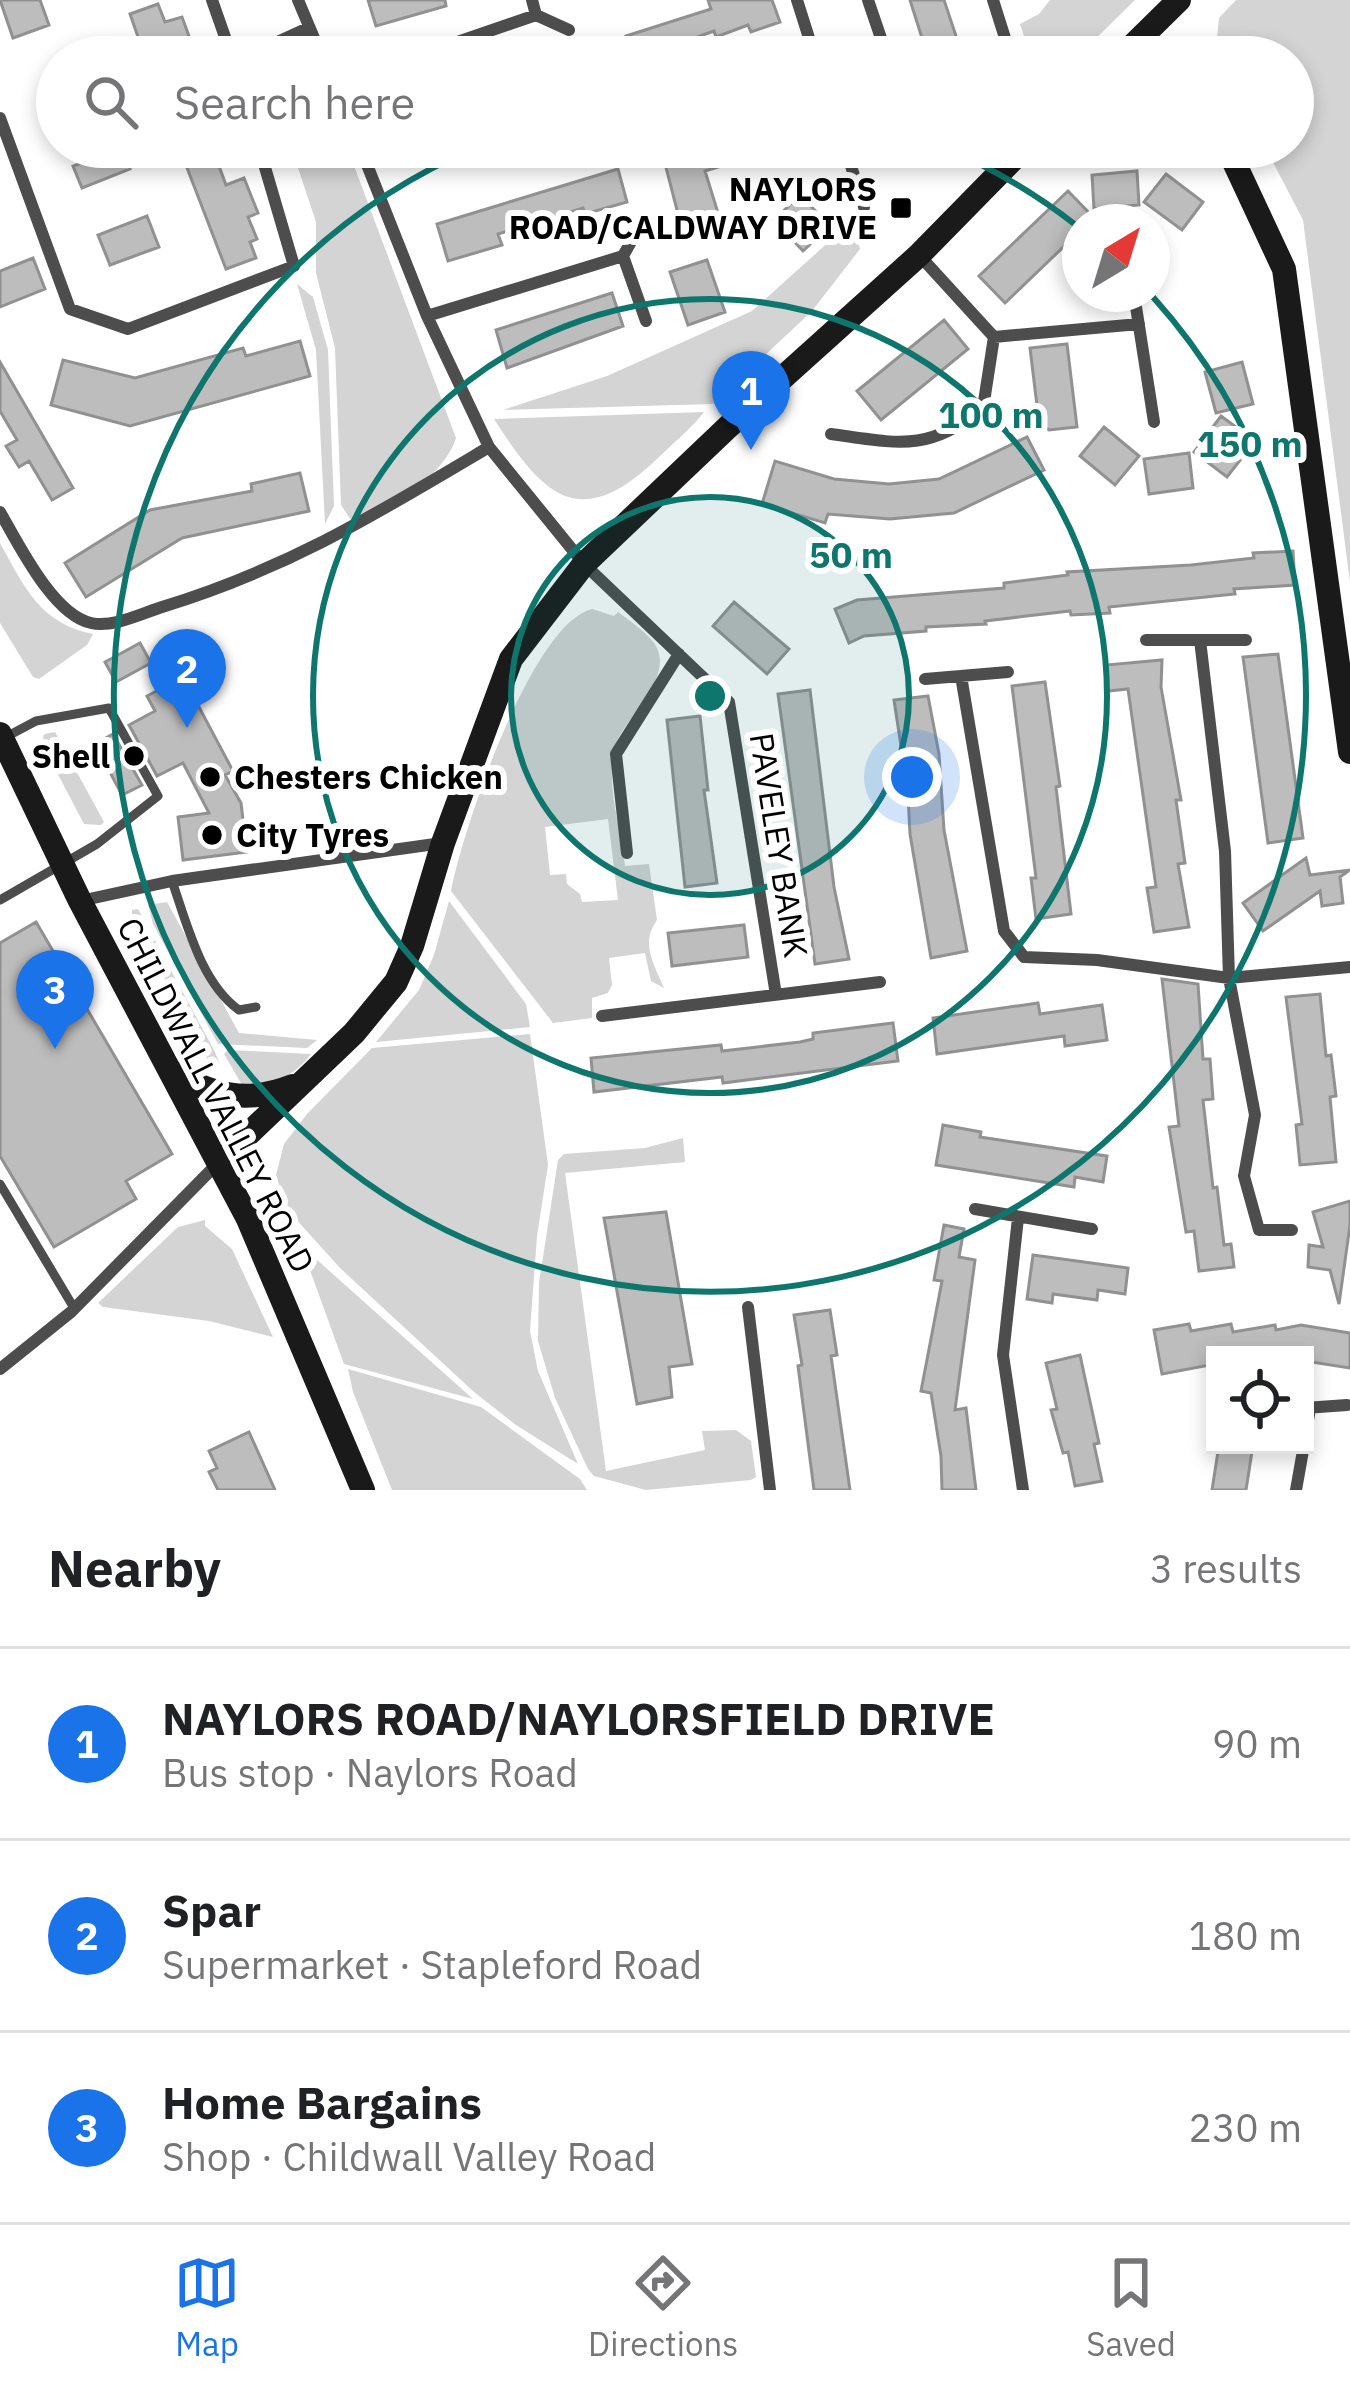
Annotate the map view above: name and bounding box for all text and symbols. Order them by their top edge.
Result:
search box [36,36,1314,168]
icon: search [78,69,144,135]
text: Search here [174,73,415,131]
place label: NAYLORS ROAD/CALDWAY DRIVE [509,167,877,248]
marker: NAYLORS ROAD/CALDWAY DRIVE [888,195,914,221]
north arrow [1062,204,1170,312]
pin: 1 [712,351,790,450]
text: 100 m [938,391,1044,438]
text: 150 m [1197,420,1303,467]
text: 50 m [809,531,893,578]
pin: 2 [148,629,226,728]
centre of rings [689,675,731,717]
street label: PAVELEY BANK [741,730,818,960]
place label: Shell [31,734,110,777]
marker: Shell [121,743,147,769]
your location [882,747,942,807]
place label: Chesters Chicken [234,755,503,798]
marker: Chesters Chicken [197,764,223,790]
place label: City Tyres [236,813,389,856]
marker: City Tyres [199,822,225,848]
street label: CHILDWALL VALLEY ROAD [108,910,325,1280]
pin: 3 [16,950,94,1049]
map controls [1206,1346,1314,1454]
button: locate [1206,1346,1314,1454]
text: Nearby [48,1535,221,1601]
text: 3 results [1150,1543,1302,1594]
text: NAYLORS ROAD/NAYLORSFIELD DRIVE [162,1689,995,1747]
text: 1 [75,1718,99,1769]
text: 90 m [1212,1718,1302,1769]
text: Bus stop · Naylors Road [162,1747,578,1798]
text: Spar [162,1881,261,1939]
text: 2 [75,1910,99,1961]
text: 180 m [1189,1910,1302,1961]
text: Supermarket · Stapleford Road [162,1939,702,1990]
text: Home Bargains [162,2073,482,2131]
text: 3 [75,2102,99,2153]
text: 230 m [1189,2102,1302,2153]
text: Shop · Childwall Valley Road [162,2131,656,2182]
tab: Map [174,2250,240,2365]
tab: Directions [588,2250,738,2365]
tab: Saved [1086,2250,1176,2365]

